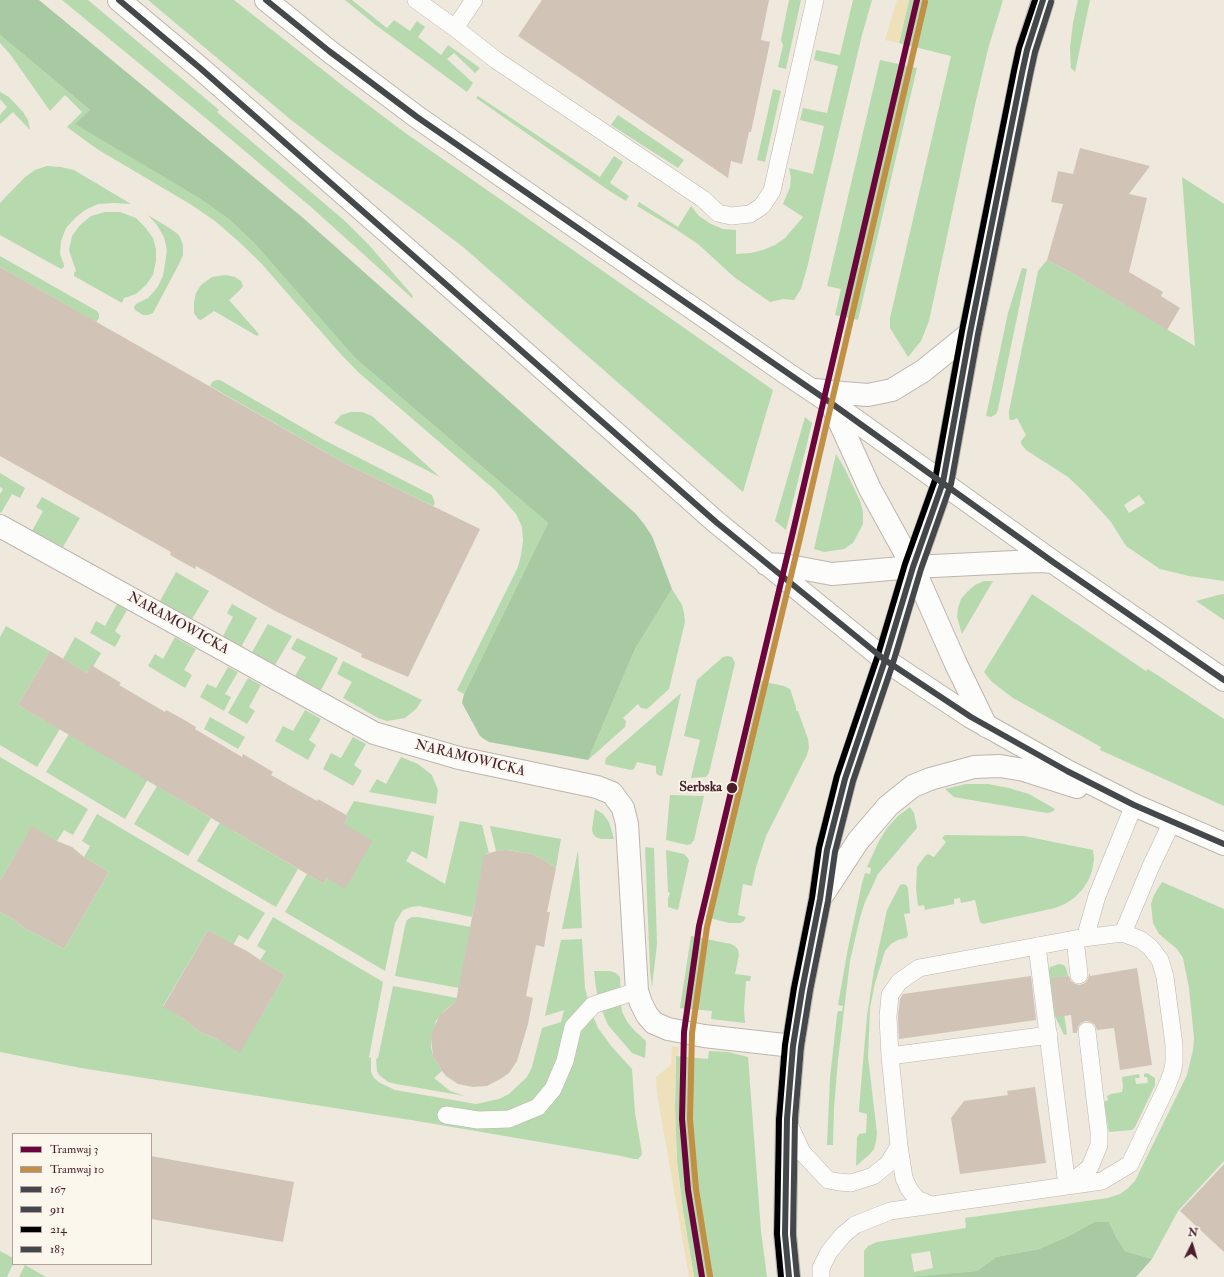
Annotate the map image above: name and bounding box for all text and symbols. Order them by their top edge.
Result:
street label: NARAMOWICKA [124,589,232,659]
street label: NARAMOWICKA [413,737,527,781]
place label: Serbska [679,780,722,796]
marker: Serbska [725,781,739,795]
legend [12,1133,152,1265]
text: Tramwaj 3 [50,1142,98,1157]
text: Tramwaj 10 [50,1162,104,1177]
text: 167 [50,1182,66,1197]
text: 911 [50,1202,65,1217]
text: 214 [50,1222,67,1237]
north arrow [1172,1225,1212,1265]
text: N [1188,1226,1199,1239]
text: 183 [50,1242,65,1257]

